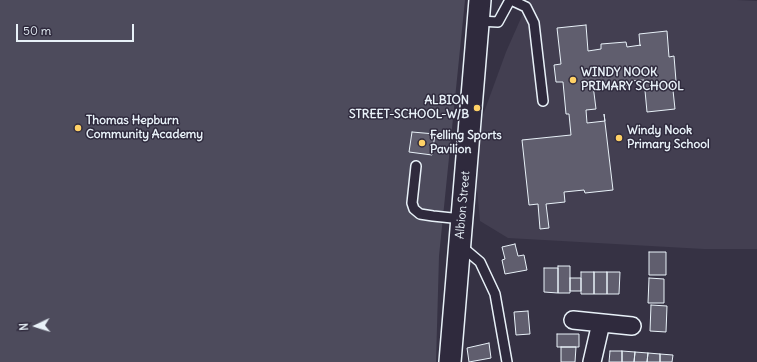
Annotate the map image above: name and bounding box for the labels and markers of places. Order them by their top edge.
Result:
place label: WINDY NOOK PRIMARY SCHOOL [581,66,684,94]
marker: WINDY NOOK PRIMARY SCHOOL [568,75,578,85]
place label: ALBION STREET-SCHOOL-W/B [349,94,469,122]
marker: ALBION STREET-SCHOOL-W/B [472,103,482,113]
place label: Thomas Hepburn Community Academy [86,114,203,142]
marker: Thomas Hepburn Community Academy [73,123,83,133]
place label: Windy Nook Primary School [627,124,710,152]
place label: Felling Sports Pavilion [430,129,502,157]
marker: Windy Nook Primary School [614,133,624,143]
marker: Felling Sports Pavilion [417,138,427,148]

